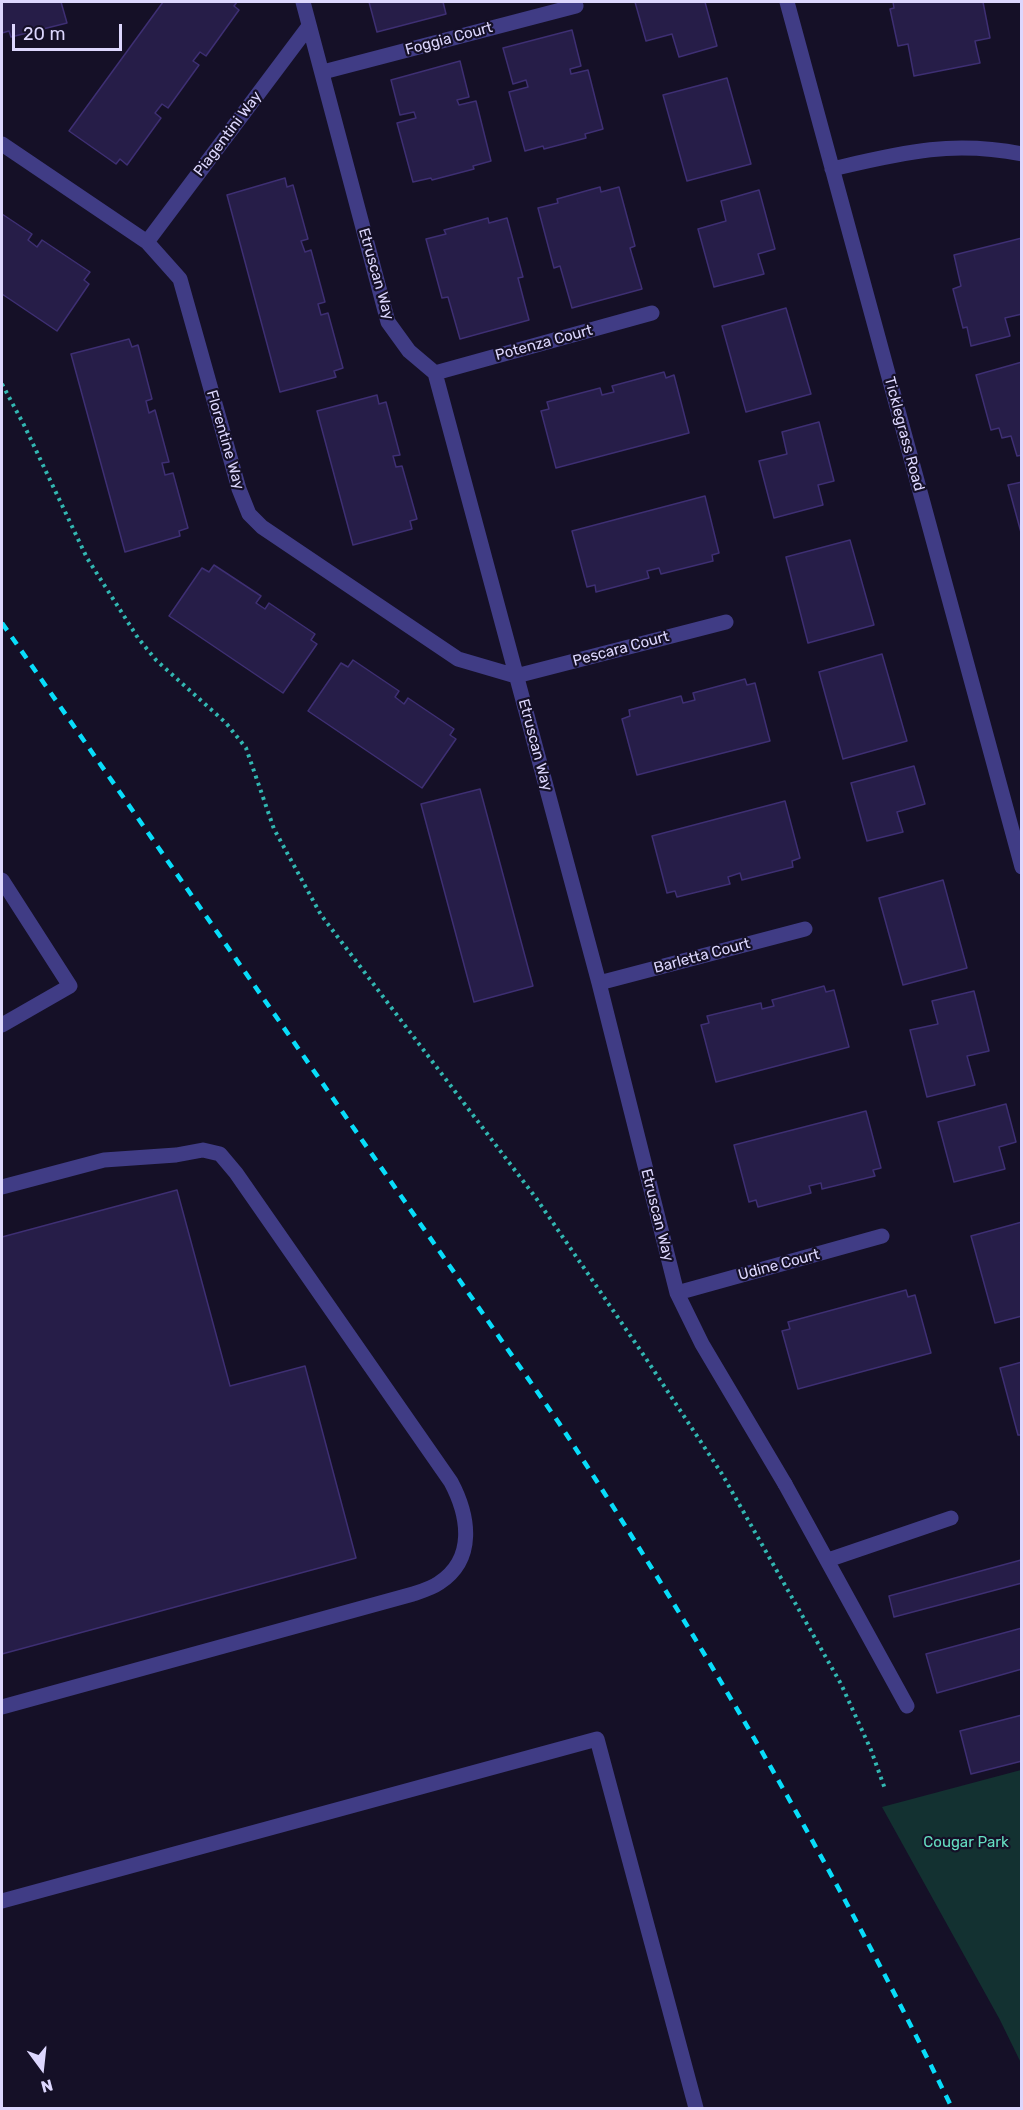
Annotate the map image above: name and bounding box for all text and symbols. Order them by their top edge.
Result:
scale bar [15,12,124,50]
street label: Foggia Court [403,19,495,59]
text: 20 m [23,23,65,45]
street label: Piagentini Way [190,88,266,180]
street label: Etruscan Way [354,226,398,322]
street label: Potenza Court [493,321,595,365]
street label: Ticklegrass Road [880,375,928,493]
street label: Florentine Way [202,388,248,492]
street label: Pescara Court [571,628,671,670]
street label: Etruscan Way [514,697,556,793]
street label: Barletta Court [652,935,752,977]
street label: Etruscan Way [637,1167,677,1263]
street label: Udine Court [736,1246,822,1284]
park label: Cougar Park [923,1834,1009,1852]
north arrow [12,2038,72,2098]
text: N [39,2075,55,2097]

